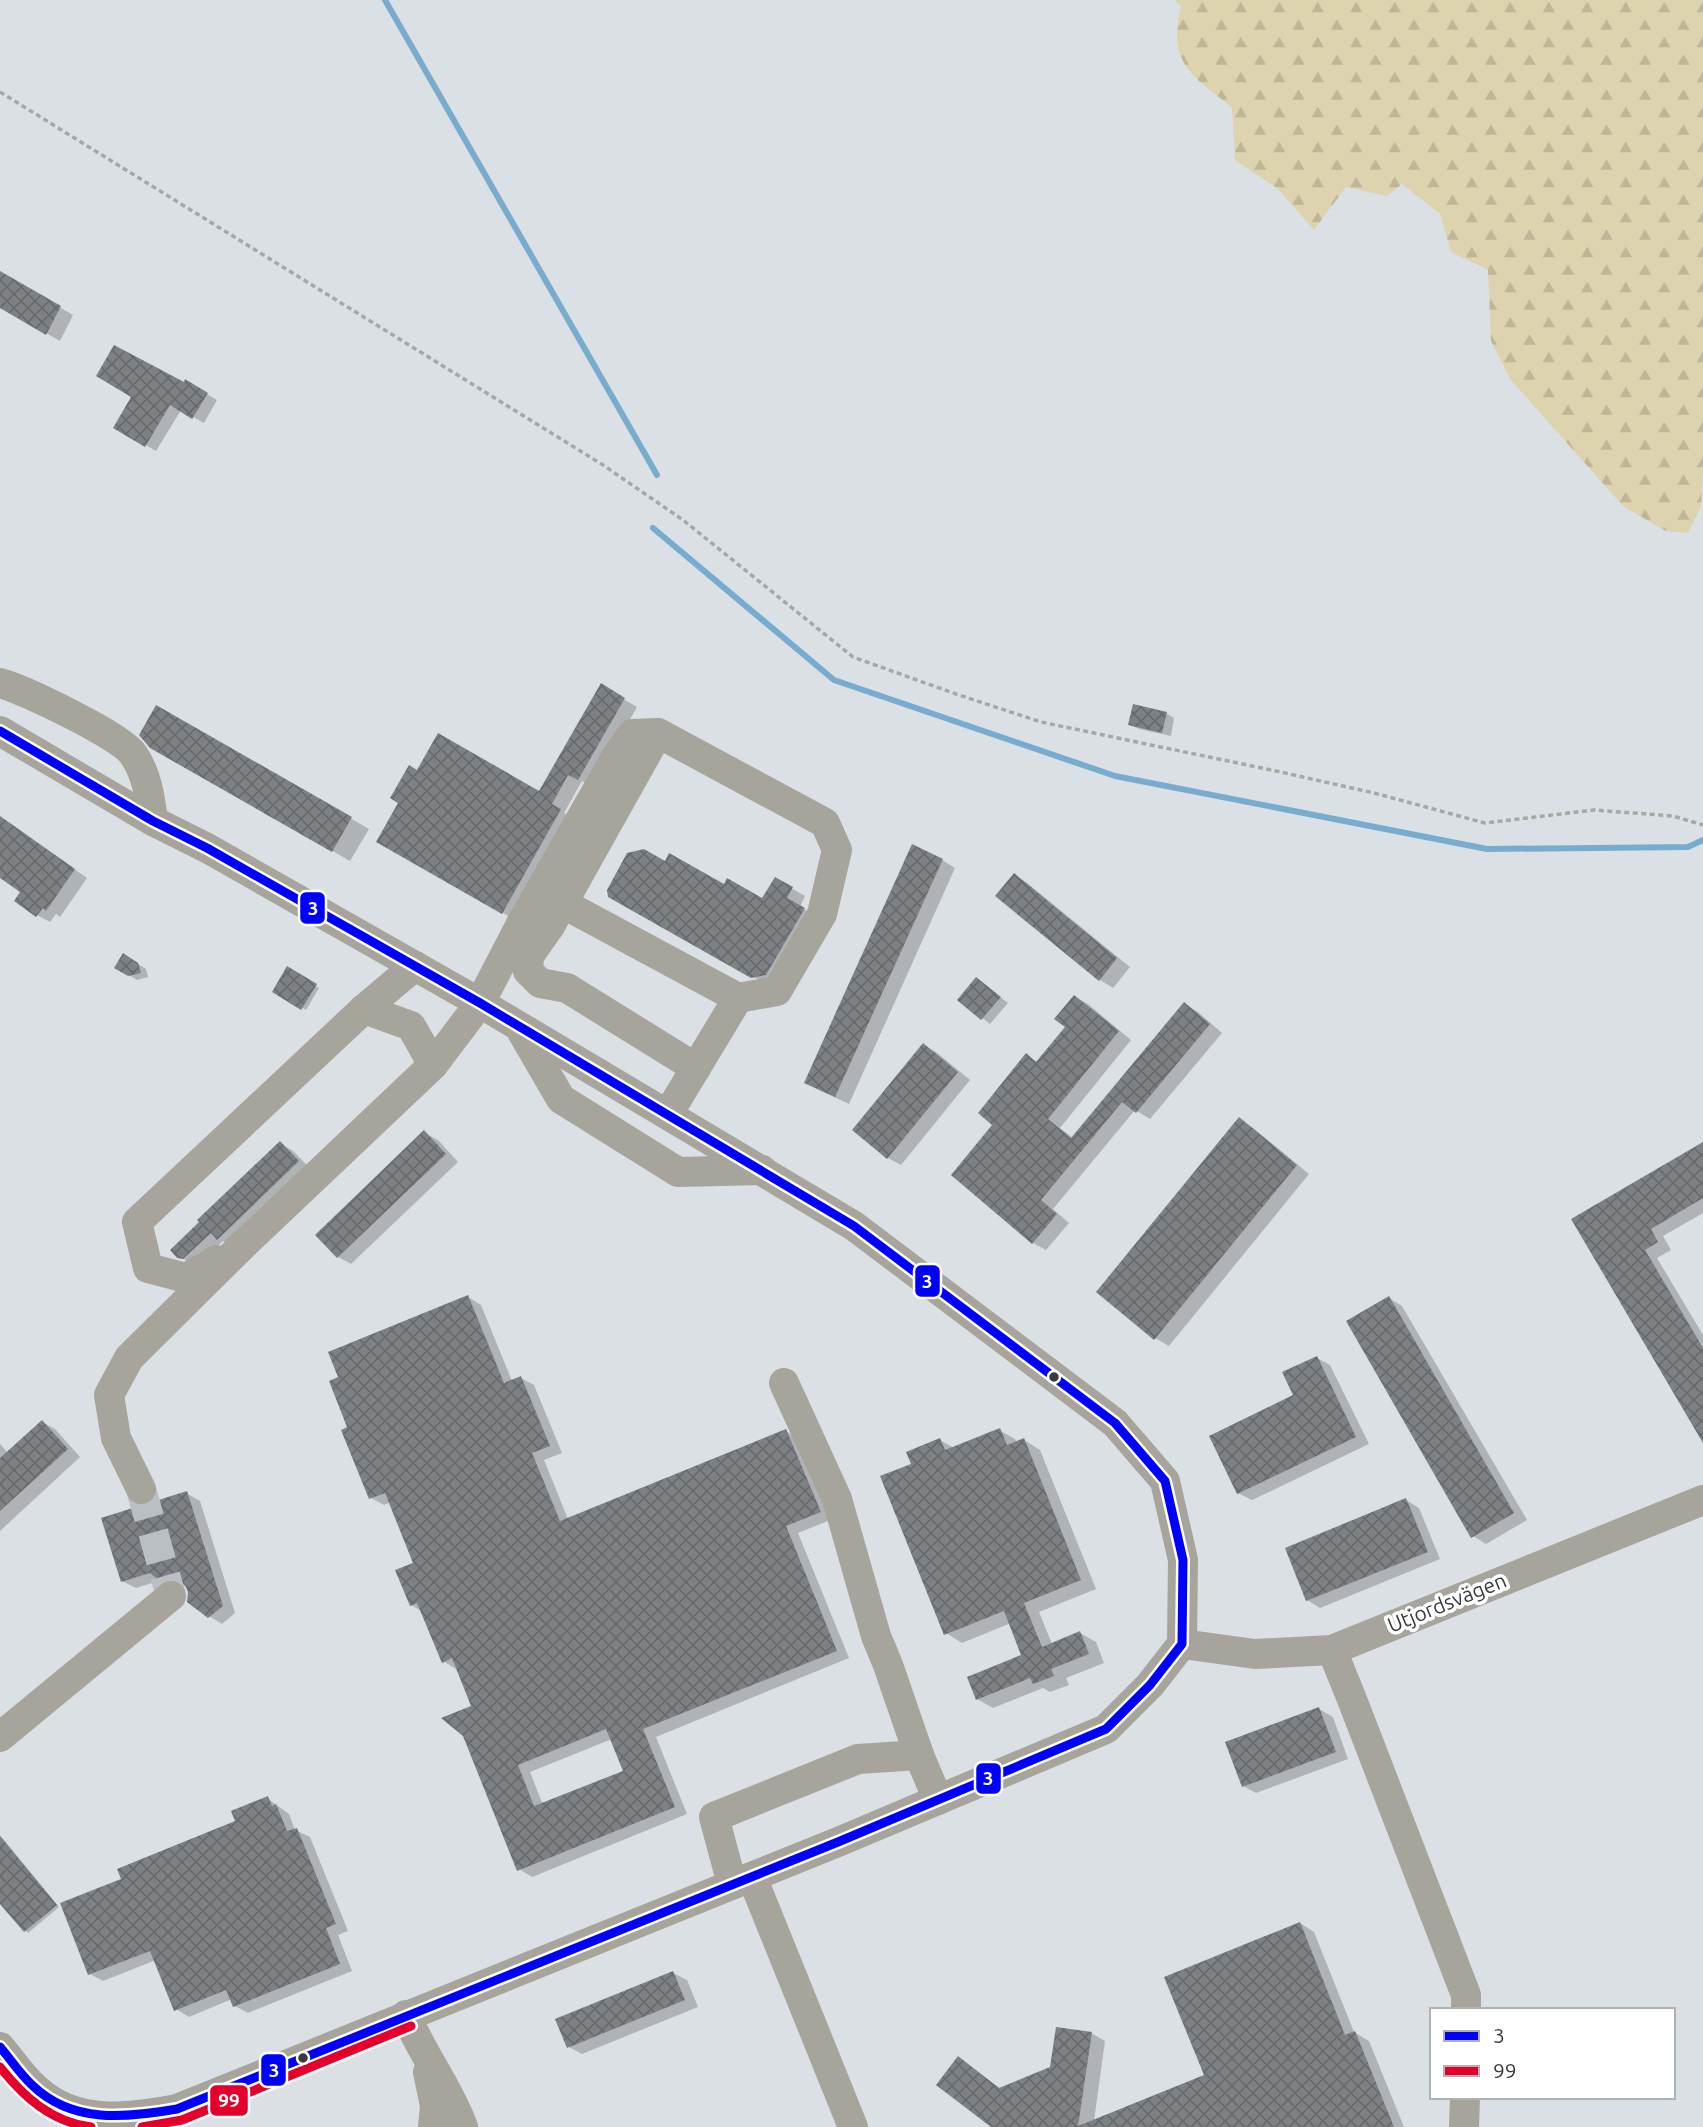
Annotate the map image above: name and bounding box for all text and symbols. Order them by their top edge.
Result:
line badge: 3 [299,891,326,925]
text: 3 [308,897,318,919]
line badge: 3 [914,1264,941,1298]
text: 3 [922,1270,932,1292]
unlabelled marker [1047,1370,1061,1384]
street label: Utjordsvägen [1384,1567,1510,1637]
line badge: 3 [975,1762,1002,1795]
text: 3 [983,1767,993,1789]
legend [1430,2008,1675,2099]
text: 3 [1493,2023,1505,2047]
unlabelled marker [296,2051,310,2065]
line badge: 3 [260,2053,287,2087]
text: 99 [1493,2058,1517,2082]
text: 3 [269,2059,279,2081]
line badge: 99 [209,2084,249,2117]
text: 99 [218,2089,240,2111]

